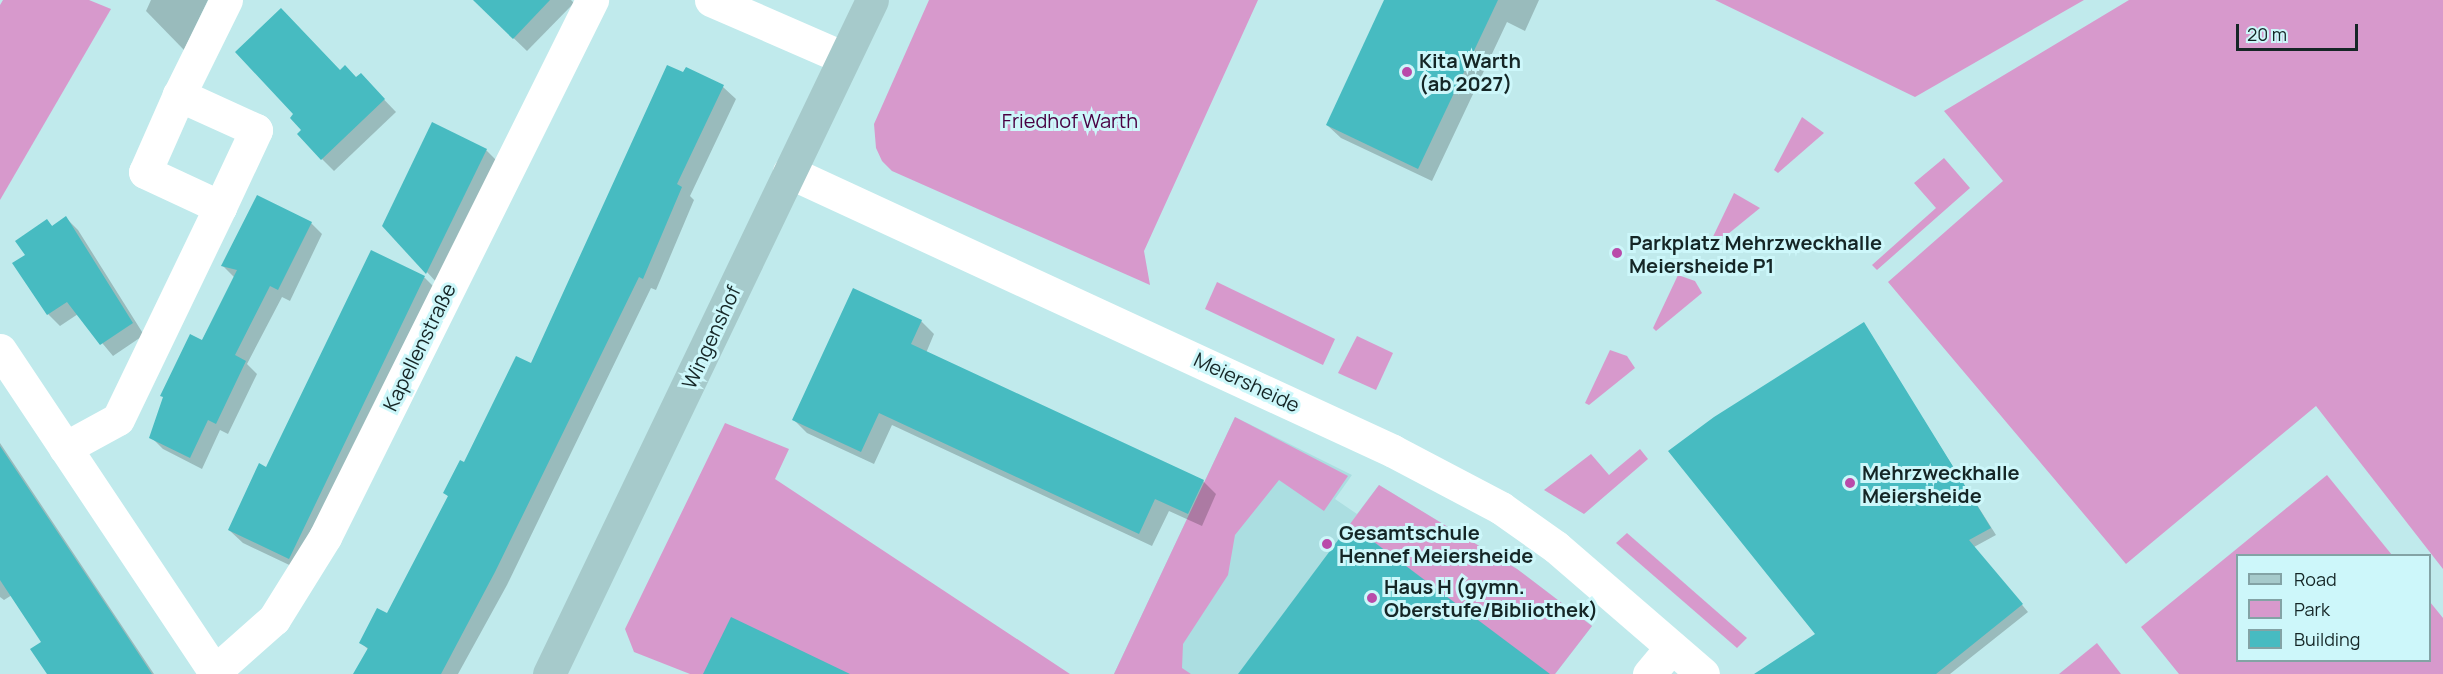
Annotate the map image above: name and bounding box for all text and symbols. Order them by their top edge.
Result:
scale bar [2239,12,2360,50]
text: 20 m [2247,22,2287,46]
place label: Kita Warth (ab 2027) [1419,48,1521,95]
marker: Kita Warth (ab 2027) [1400,65,1414,79]
park label: Friedhof Warth [1002,108,1138,132]
place label: Parkplatz Mehrzweckhalle Meiersheide P1 [1629,230,1882,277]
marker: Parkplatz Mehrzweckhalle Meiersheide P1 [1610,246,1624,260]
street label: Kapellenstraße [378,279,460,415]
street label: Wingenshof [677,282,745,392]
street label: Meiersheide [1190,347,1304,417]
place label: Mehrzweckhalle Meiersheide [1862,460,2020,507]
marker: Mehrzweckhalle Meiersheide [1843,476,1857,490]
place label: Gesamtschule Hennef Meiersheide [1339,520,1533,567]
marker: Gesamtschule Hennef Meiersheide [1320,537,1334,551]
legend [2236,554,2431,662]
text: Road [2294,567,2337,591]
place label: Haus H (gymn. Oberstufe/Bibliothek) [1384,574,1598,621]
marker: Haus H (gymn. Oberstufe/Bibliothek) [1365,591,1379,605]
text: Park [2294,597,2330,621]
text: Building [2294,627,2360,651]

